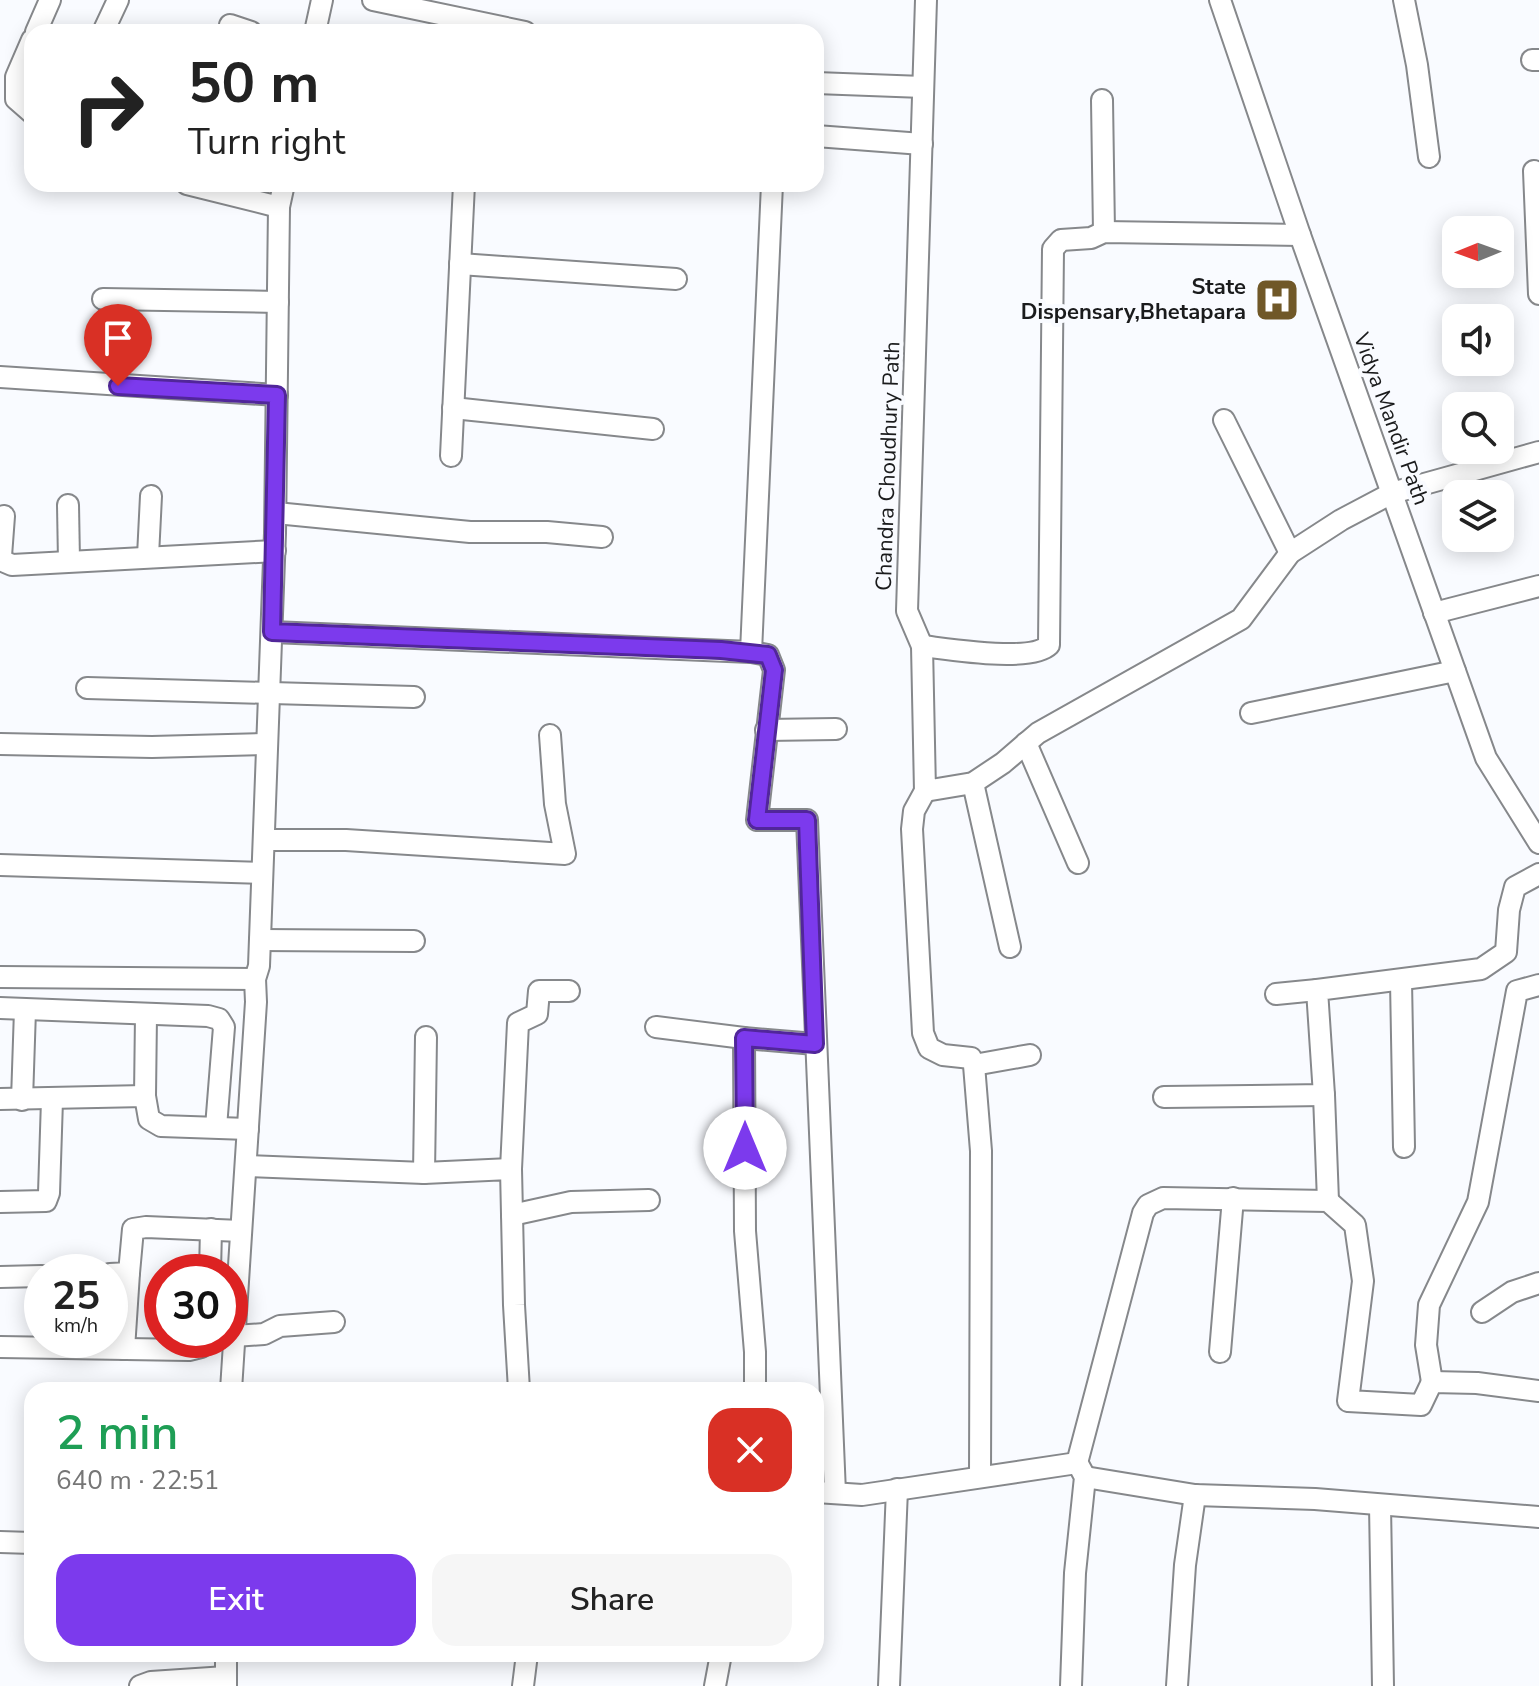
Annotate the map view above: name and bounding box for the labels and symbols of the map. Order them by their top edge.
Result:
north arrow [1442,216,1514,288]
place label: State Dispensary,Bhetapara [1021,272,1246,327]
hospital icon: State Dispensary,Bhetapara [1253,276,1301,324]
pin [84,304,152,386]
street label: Vidya Mandir Path [1346,328,1436,509]
street label: Chandra Choudhury Path [869,341,907,591]
position arrow [703,1106,787,1190]
speed limit sign: 30 [144,1254,248,1358]

